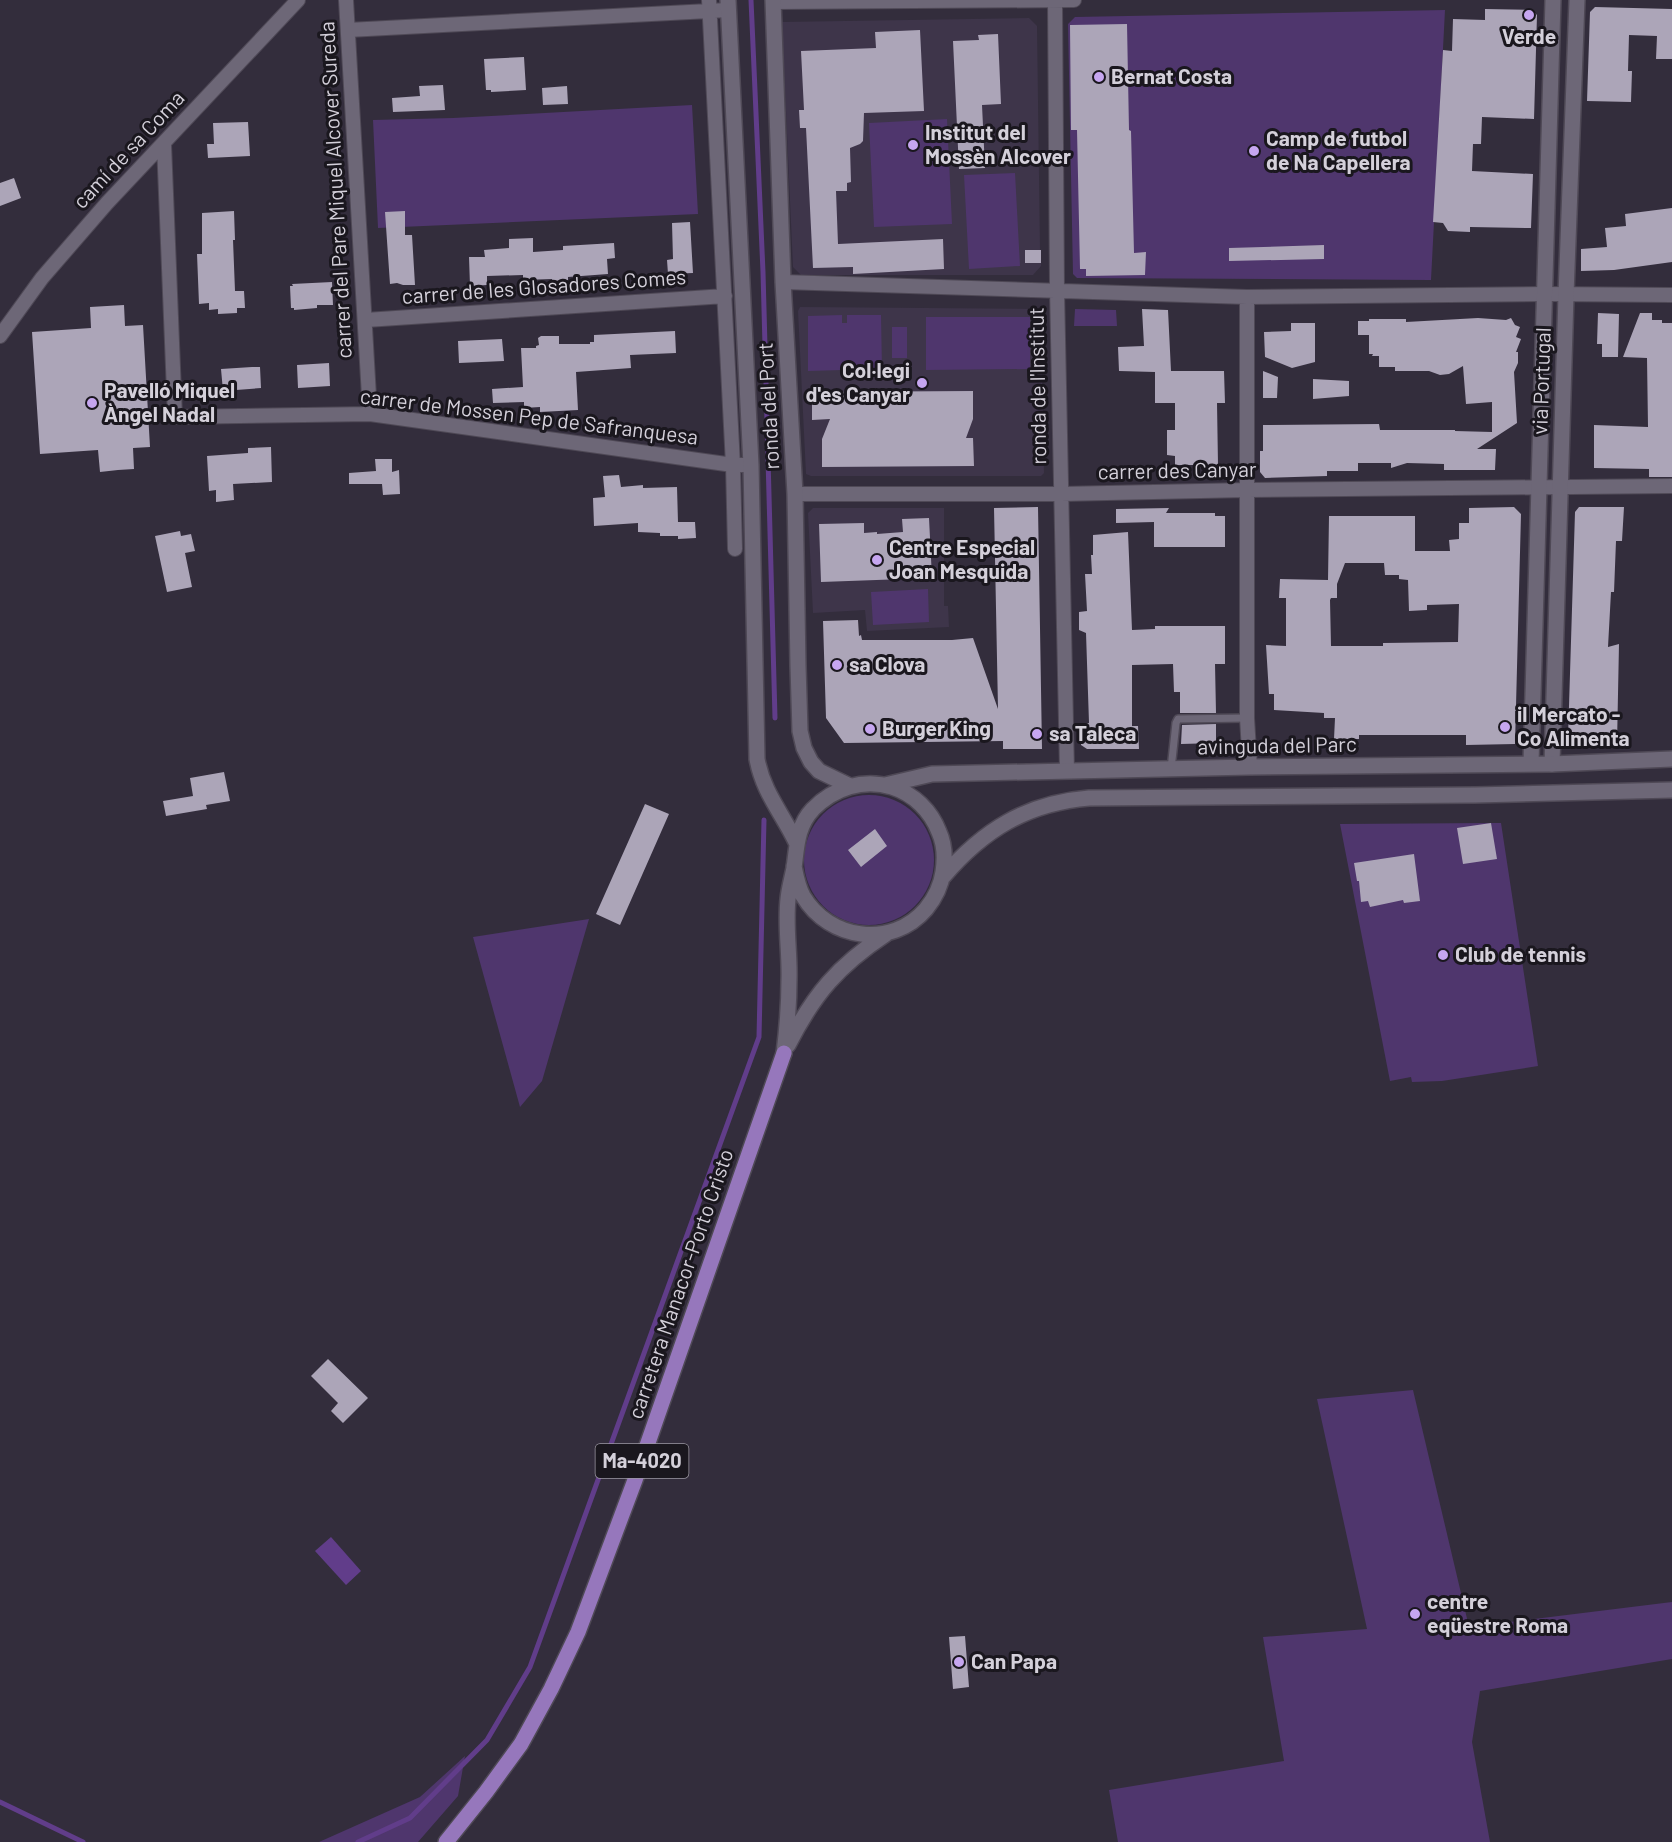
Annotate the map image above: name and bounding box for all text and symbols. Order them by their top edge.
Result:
marker: Verde [1522,8,1536,22]
street label: carrer del Pare Miquel Alcover Sureda [313,21,356,359]
place label: Verde [1502,23,1556,48]
place label: Bernat Costa [1111,63,1232,88]
marker: Bernat Costa [1092,70,1106,84]
street label: camí de sa Coma [67,85,189,213]
place label: Institut del Mossèn Alcover [925,119,1071,168]
place label: Camp de futbol de Na Capellera [1266,125,1411,174]
marker: Institut del Mossèn Alcover [906,138,920,152]
marker: Camp de futbol de Na Capellera [1247,144,1261,158]
street label: carrer de les Glosadores Comes [401,263,687,308]
street label: ronda de l'Institut [1023,307,1050,465]
street label: via Portugal [1526,327,1555,435]
street label: ronda del Port [752,342,783,470]
place label: Col·legi d'es Canyar [806,357,910,406]
marker: Col·legi d'es Canyar [915,376,929,390]
place label: Pavelló Miquel Àngel Nadal [104,377,235,426]
street label: carrer de Mossen Pep de Safranquesa [359,382,700,449]
marker: Pavelló Miquel Àngel Nadal [85,396,99,410]
street label: carrer des Canyar [1097,456,1257,483]
place label: Centre Especial Joan Mesquida [889,534,1035,583]
marker: Centre Especial Joan Mesquida [870,553,884,567]
place label: sa Clova [849,651,925,676]
marker: sa Clova [830,658,844,672]
place label: il Mercato - Co Alimenta [1517,701,1630,750]
place label: Burger King [882,715,991,740]
place label: sa Taleca [1049,720,1136,745]
marker: il Mercato - Co Alimenta [1498,720,1512,734]
marker: Burger King [863,722,877,736]
marker: sa Taleca [1030,727,1044,741]
street label: avinguda del Parc [1197,731,1357,758]
place label: Club de tennis [1455,941,1586,966]
marker: Club de tennis [1436,948,1450,962]
street label: carretera Manacor-Porto Cristo [622,1145,738,1422]
road number: Ma-4020 [596,1444,688,1478]
place label: centre eqüestre Roma [1427,1588,1568,1637]
marker: centre eqüestre Roma [1408,1607,1422,1621]
place label: Can Papa [971,1648,1057,1673]
marker: Can Papa [952,1655,966,1669]

